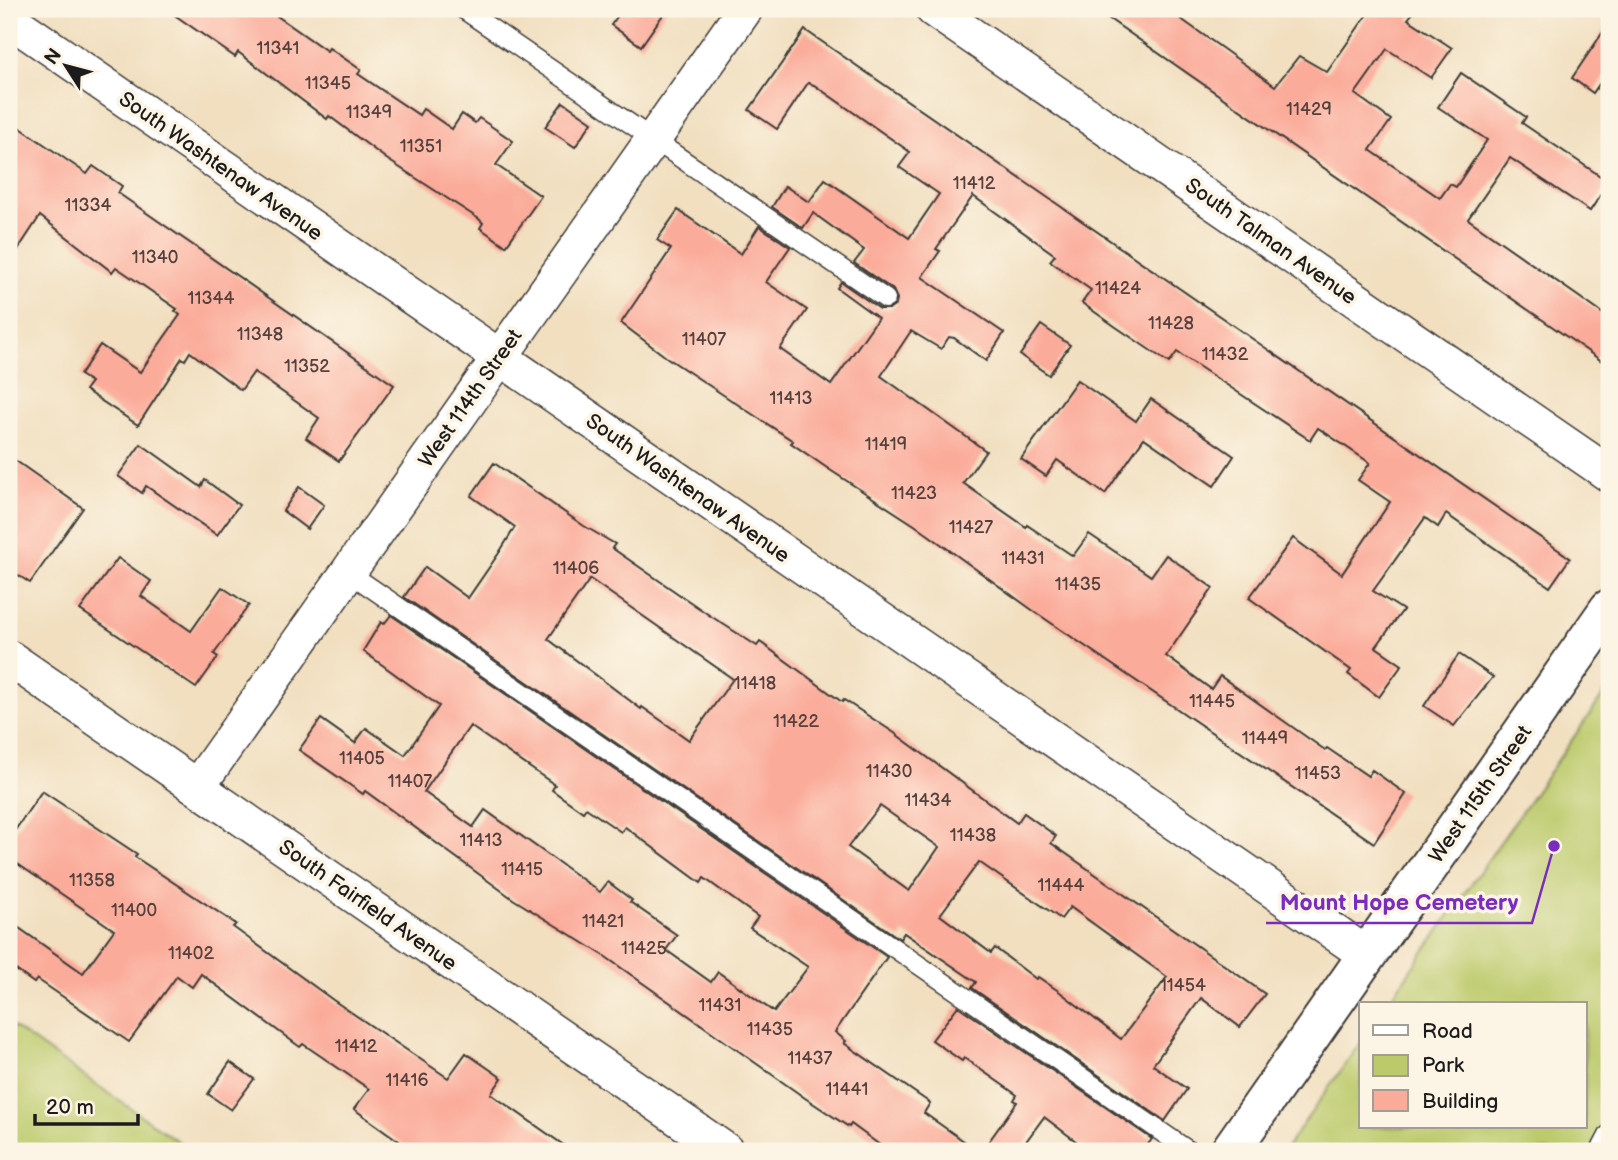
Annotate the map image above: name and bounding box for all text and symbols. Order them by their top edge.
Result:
north arrow [32,32,102,102]
house number: 11341 [257,38,299,59]
text: N [40,44,67,69]
house number: 11345 [305,73,351,94]
street label: South Washtenaw Avenue [114,86,327,246]
house number: 11429 [1286,99,1332,120]
house number: 11349 [346,102,392,123]
house number: 11351 [400,136,442,157]
house number: 11412 [953,173,996,194]
street label: South Talman Avenue [1180,173,1361,310]
house number: 11334 [64,195,112,216]
house number: 11340 [132,247,178,268]
house number: 11424 [1095,278,1141,299]
house number: 11344 [188,288,234,309]
house number: 11428 [1148,313,1194,334]
house number: 11348 [237,324,283,345]
street label: West 114th Street [413,324,528,472]
house number: 11407 [682,329,726,350]
house number: 11432 [1202,344,1249,365]
house number: 11352 [284,356,330,377]
house number: 11413 [770,388,812,409]
street label: South Washtenaw Avenue [581,408,794,568]
house number: 11419 [865,434,907,455]
house number: 11423 [891,483,937,504]
house number: 11427 [949,517,993,538]
house number: 11431 [1002,548,1044,569]
house number: 11406 [553,558,599,579]
house number: 11435 [1055,574,1101,595]
house number: 11418 [734,673,776,694]
house number: 11445 [1189,691,1235,712]
house number: 11422 [773,711,819,732]
street label: West 115th Street [1424,720,1537,868]
house number: 11449 [1242,728,1288,749]
house number: 11405 [339,748,385,769]
house number: 11430 [866,761,912,782]
house number: 11453 [1295,763,1341,784]
house number: 11407 [388,771,432,792]
house number: 11434 [905,790,951,811]
house number: 11438 [950,825,996,846]
house number: 11413 [460,830,502,851]
street label: South Fairfield Avenue [274,835,462,976]
house number: 11415 [501,859,543,880]
house number: 11358 [69,870,115,891]
house number: 11444 [1038,875,1084,896]
callout: Mount Hope Cemetery [1266,879,1532,923]
text: Mount Hope Cemetery [1280,889,1519,917]
house number: 11400 [111,900,157,921]
house number: 11421 [582,911,624,932]
house number: 11425 [621,938,667,959]
house number: 11402 [168,943,214,964]
house number: 11454 [1160,975,1206,996]
house number: 11431 [699,995,741,1016]
legend [1359,1002,1586,1128]
house number: 11435 [747,1019,793,1040]
text: Road [1422,1019,1473,1044]
house number: 11412 [335,1036,378,1057]
house number: 11437 [788,1048,833,1069]
text: Park [1422,1053,1465,1078]
house number: 11416 [386,1070,428,1091]
house number: 11441 [826,1079,868,1100]
scale bar [35,1083,138,1127]
text: Building [1422,1089,1498,1114]
text: 20 m [46,1095,94,1120]

